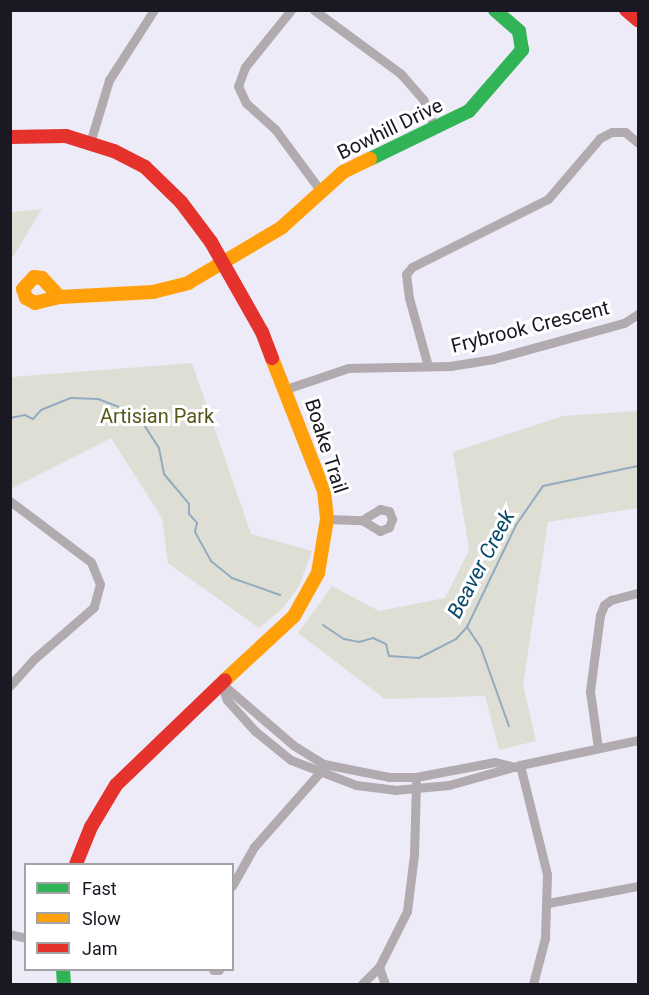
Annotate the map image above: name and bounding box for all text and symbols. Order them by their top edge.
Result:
street label: Bowhill Drive [333,93,447,165]
street label: Frybrook Crescent [448,296,612,358]
street label: Boake Trail [299,395,353,497]
park label: Artisian Park [100,404,214,428]
water label: Beaver Creek [442,506,520,622]
legend [24,863,234,971]
text: Fast [82,878,117,899]
text: Slow [82,908,121,929]
text: Jam [82,938,118,959]

